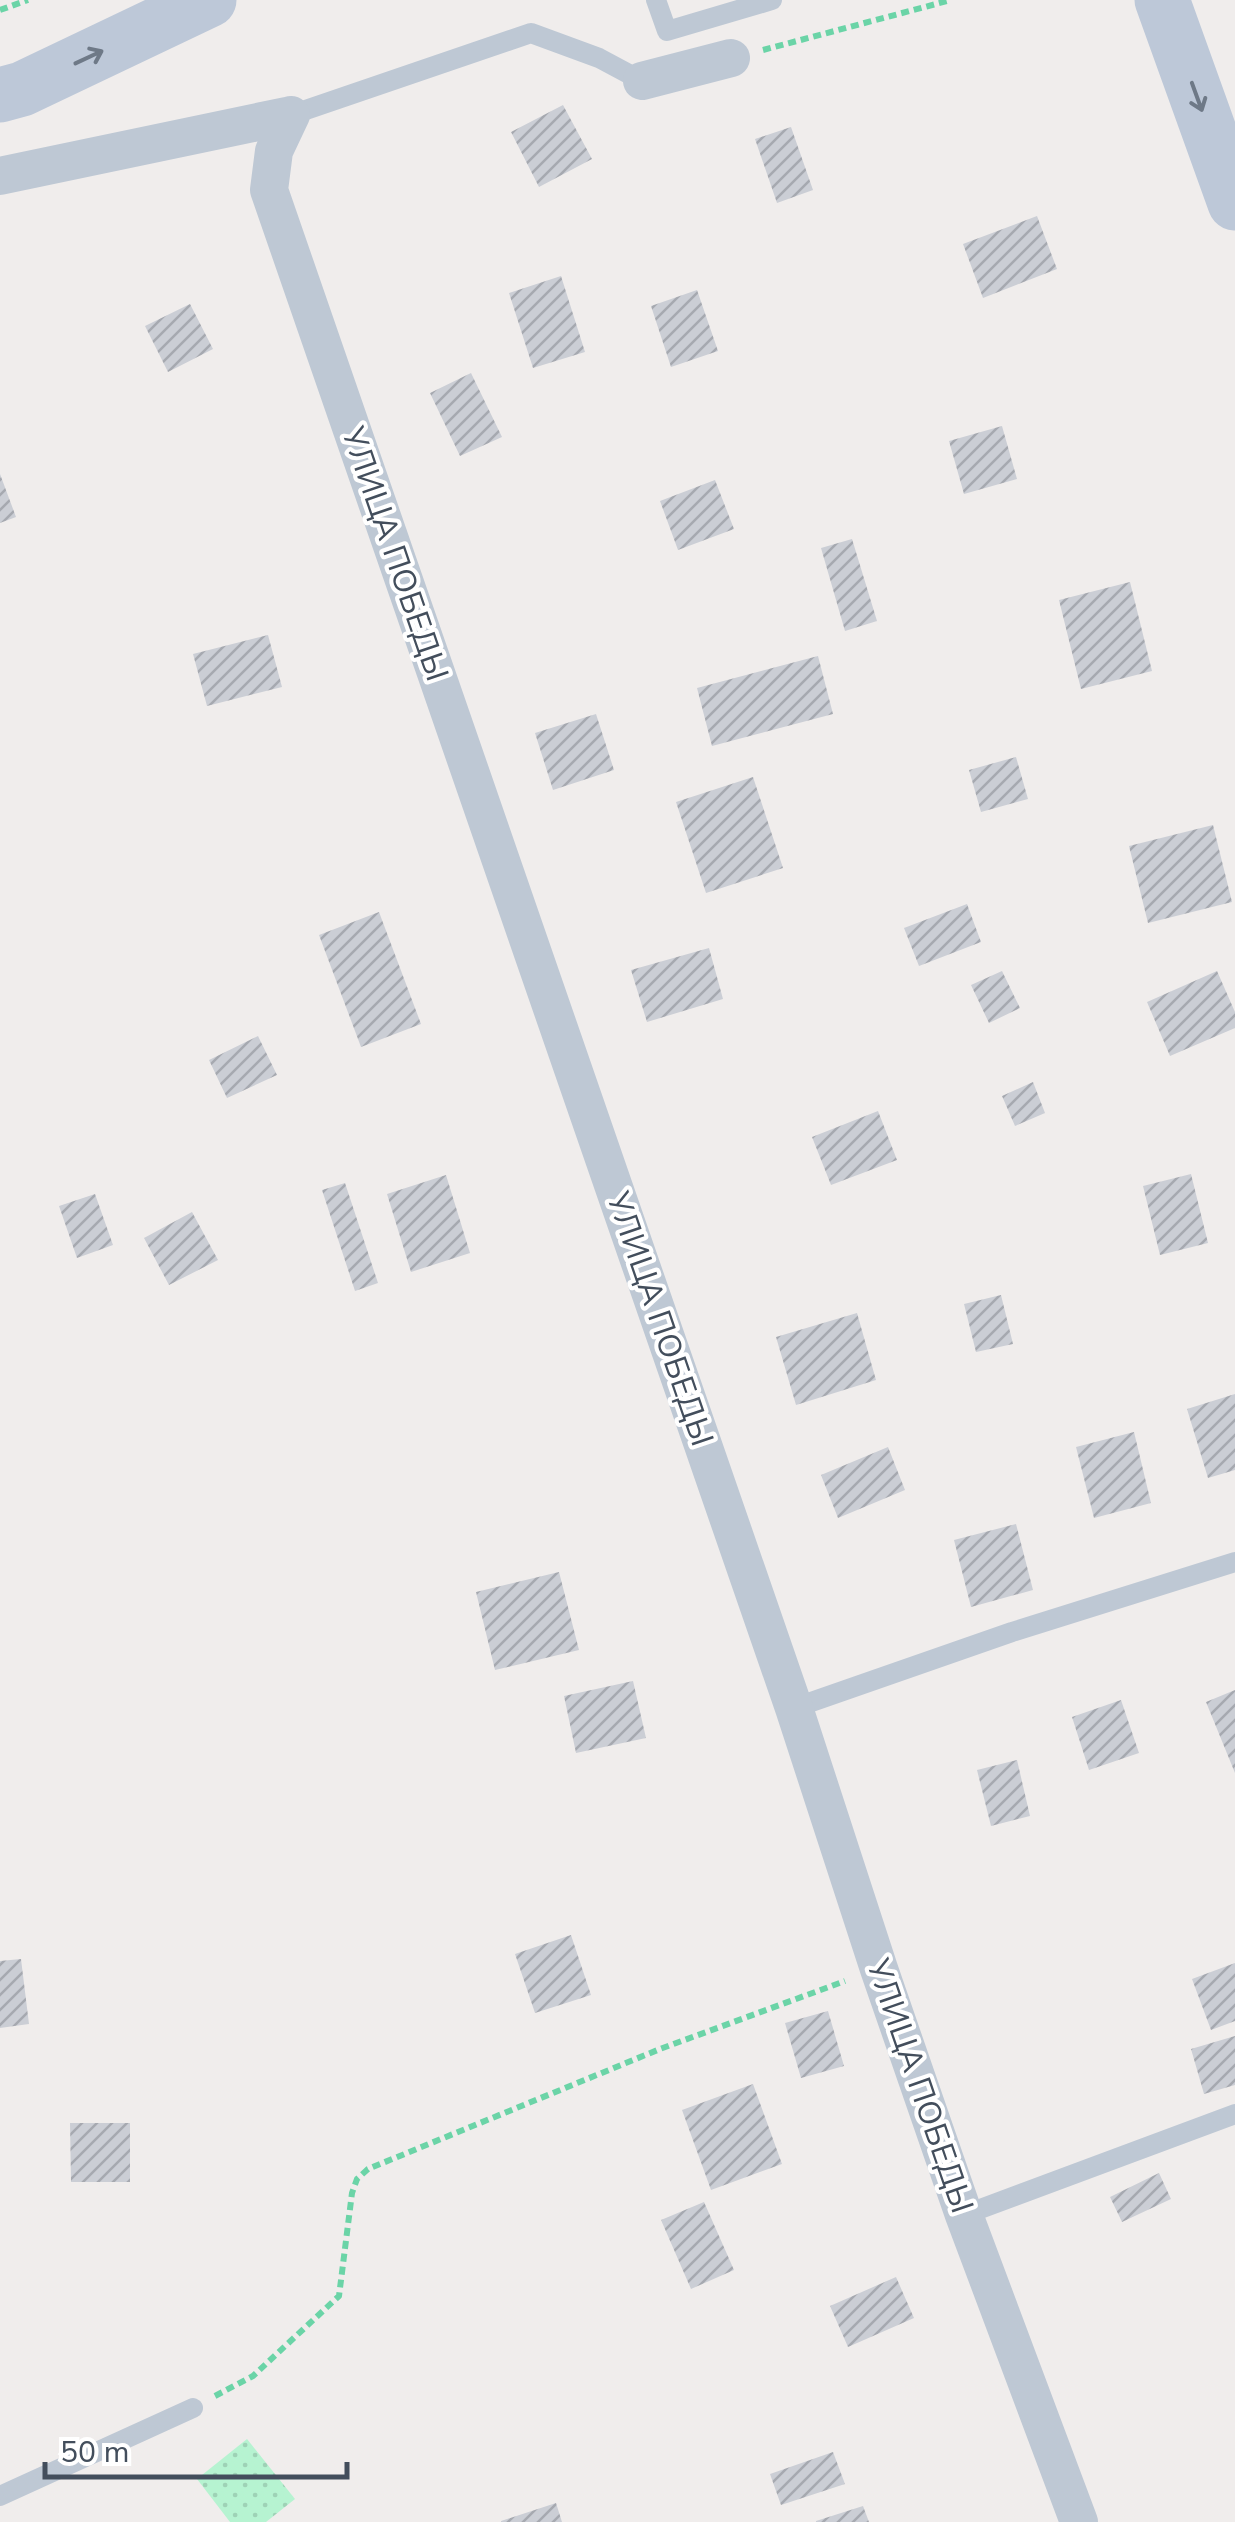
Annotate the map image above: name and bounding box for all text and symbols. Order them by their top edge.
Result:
one-way arrow [74,46,104,65]
one-way arrow [1189,81,1207,112]
street label: УЛИЦА ПОБЕДЫ [331,421,459,687]
street label: УЛИЦА ПОБЕДЫ [596,1186,724,1452]
street label: УЛИЦА ПОБЕДЫ [856,1953,984,2219]
scale bar [45,2417,348,2479]
text: 50 m [60,2432,129,2473]

